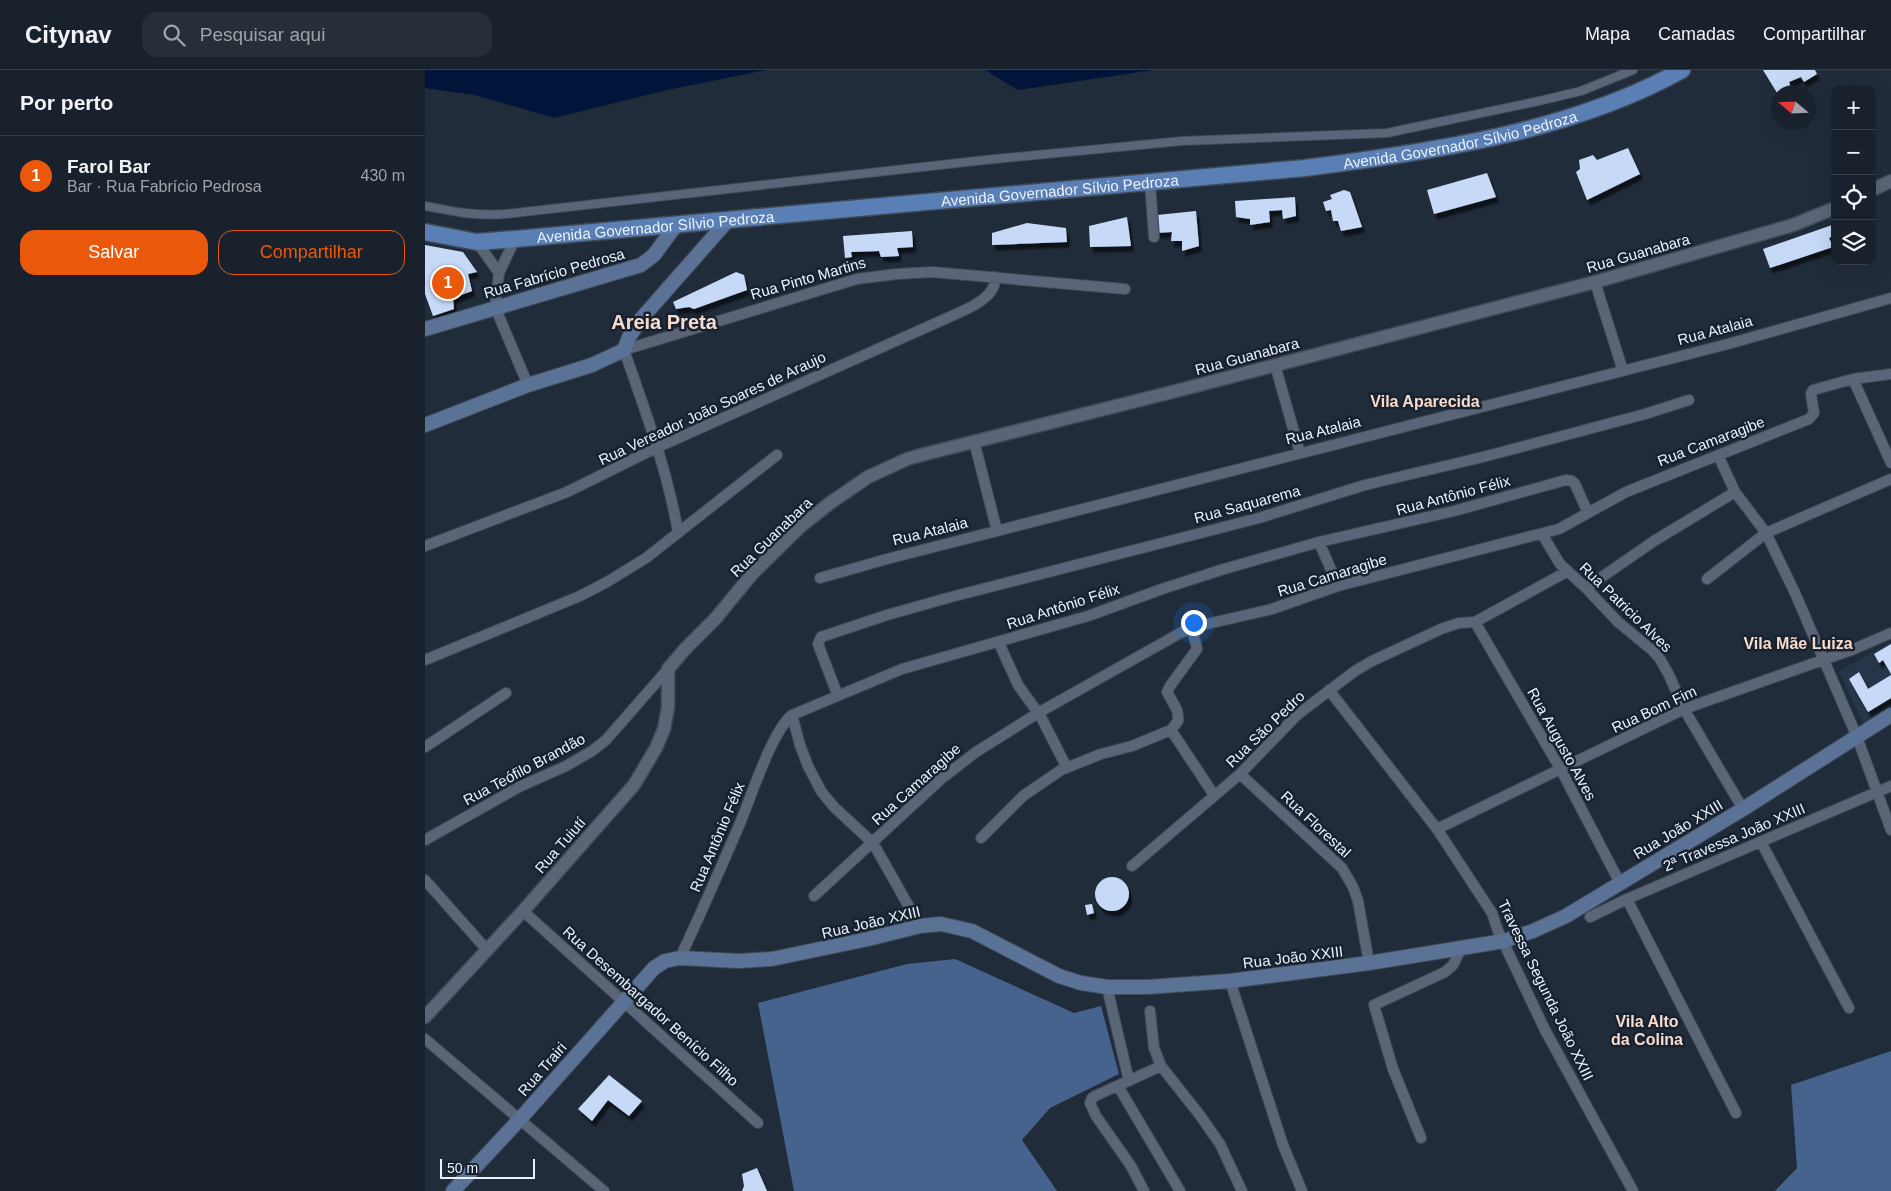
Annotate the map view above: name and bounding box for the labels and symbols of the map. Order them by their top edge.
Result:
north arrow [1771,85,1816,130]
street label: Avenida Governador Sílvio Pedroza [1342,107,1580,171]
street label: Avenida Governador Sílvio Pedroza [940,171,1180,209]
street label: Avenida Governador Sílvio Pedroza [536,207,775,246]
street label: Rua Guanabara [1584,230,1692,276]
street label: Rua Fabrício Pedrosa [482,245,627,301]
street label: Rua Pinto Martins [748,253,868,303]
pin: 1 [432,264,464,302]
district label: Areia Preta [611,311,718,333]
street label: Rua Atalaia [1676,312,1755,348]
street label: Rua Guanabara [1193,334,1301,378]
street label: Rua Vereador João Soares de Araujo [596,348,828,468]
district label: Vila Aparecida [1370,393,1480,410]
street label: Rua Atalaia [1284,412,1363,448]
street label: Rua Camaragibe [1655,413,1767,469]
street label: Rua Antônio Félix [1394,471,1512,518]
street label: Rua Saquarema [1192,481,1303,526]
street label: Rua Guanabara [727,493,816,580]
street label: Rua Atalaia [891,513,970,549]
street label: Rua Camaragibe [1275,550,1389,600]
street label: Rua Patricio Alves [1576,559,1676,655]
street label: Rua Antônio Félix [1004,580,1122,632]
your location [1181,610,1207,636]
district label: Vila Mãe Luiza [1743,635,1853,652]
street label: Rua Bom Fim [1609,682,1699,736]
street label: Rua Augusto Alves [1524,685,1600,803]
street label: Rua São Pedro [1222,687,1308,771]
street label: Rua Teófilo Brandão [460,730,588,808]
street label: Rua Camaragibe [868,740,964,828]
street label: Rua Antônio Félix [686,779,748,894]
street label: Rua Florestal [1278,787,1354,861]
street label: Rua João XXIII [1630,796,1726,862]
street label: 2ª Travessa João XXIII [1661,799,1807,875]
street label: Rua Tuiutí [531,813,589,876]
street label: Travessa Segunda João XXIII [1495,897,1597,1083]
street label: Rua João XXIII [820,902,922,942]
street label: Rua Desembargador Benício Filho [560,923,742,1089]
street label: Rua João XXIII [1242,942,1344,972]
district label: Vila Alto da Colina [1611,1013,1683,1048]
street label: Rua Trairi [514,1039,570,1099]
scale bar [440,1156,535,1179]

